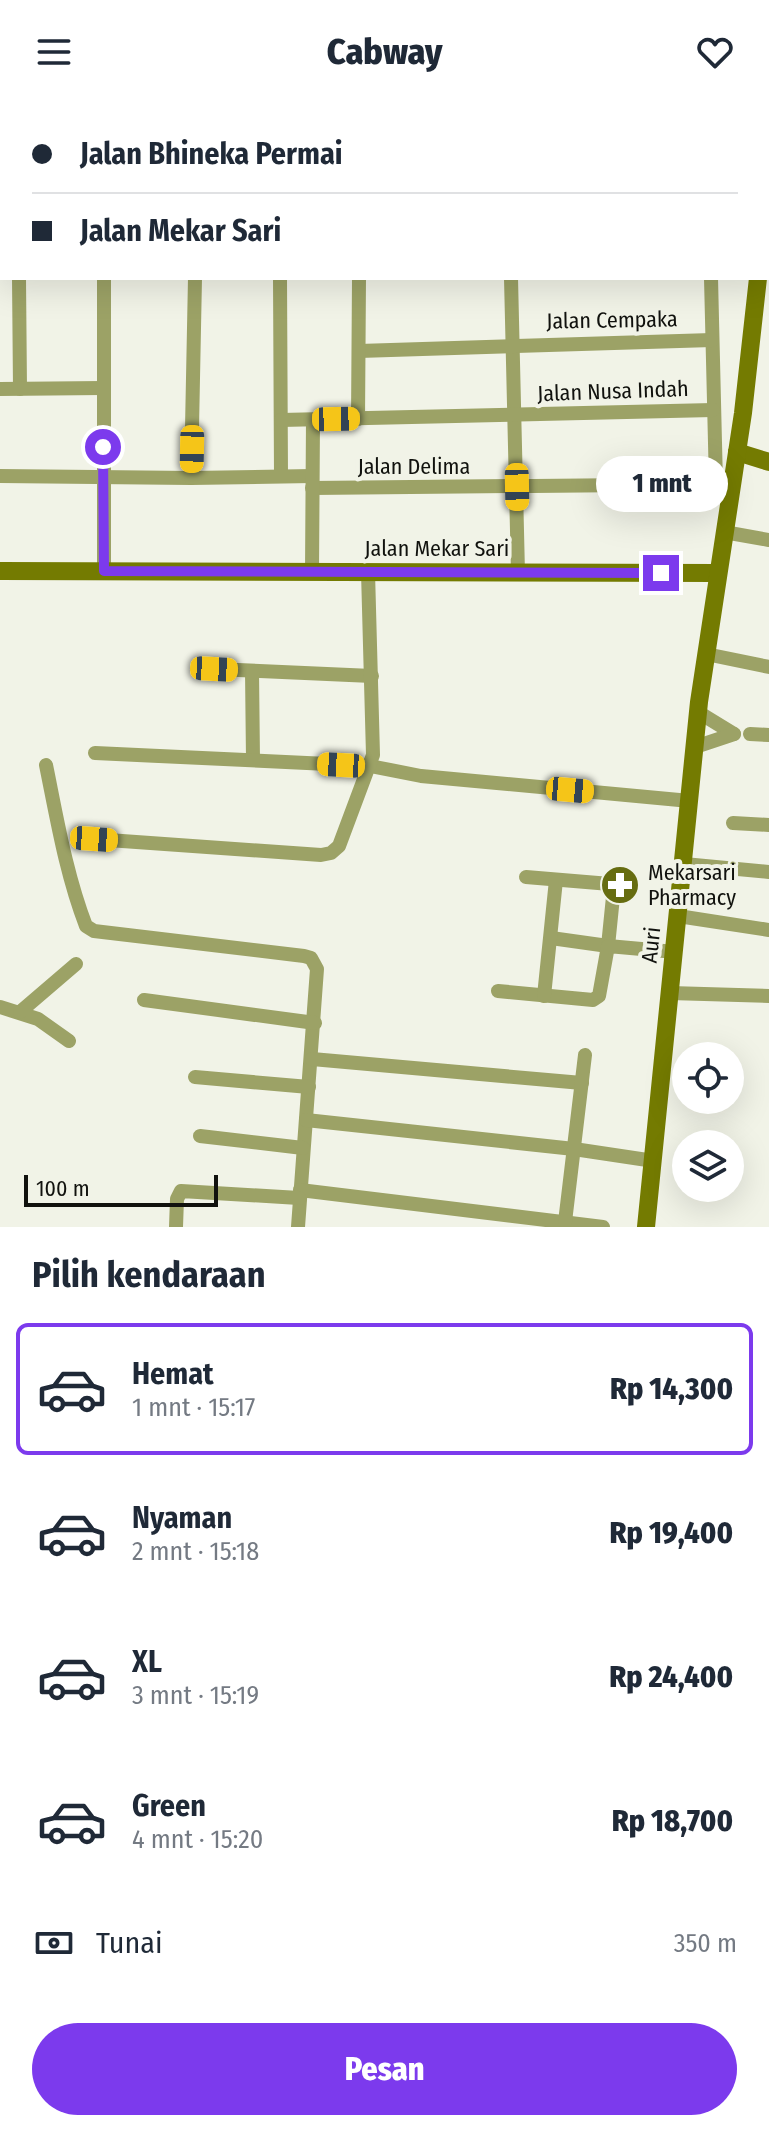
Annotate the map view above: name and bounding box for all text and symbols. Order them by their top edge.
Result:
icon: menu [32,30,76,74]
text: Cabway [327,30,442,74]
icon: heart [693,30,737,74]
text: Jalan Bhineka Permai [80,136,343,172]
text: Jalan Mekar Sari [80,213,281,249]
street label: Jalan Cempaka [546,305,678,335]
street label: Jalan Nusa Indah [537,375,689,407]
car [312,407,360,431]
car [180,425,204,473]
route start [85,429,121,465]
street label: Jalan Delima [358,453,470,480]
callout: 1 mnt [595,457,727,513]
car [505,463,529,511]
text: 1 mnt [632,468,692,499]
street label: Jalan Mekar Sari [365,535,509,562]
route end [643,555,679,591]
car [189,656,239,682]
car [316,752,366,778]
car [545,776,595,804]
car [69,825,119,853]
place label: Mekarsari Pharmacy [648,859,736,911]
pharmacy icon: Mekarsari Pharmacy [599,864,641,906]
street label: Auri [636,926,666,964]
map controls [672,1042,744,1202]
button: locate [672,1042,744,1114]
button: layers [672,1130,744,1202]
scale bar [24,1171,218,1207]
text: 100 m [36,1175,90,1202]
text: Pilih kendaraan [32,1253,266,1297]
icon: car [36,1353,108,1425]
text: Hemat [132,1356,214,1392]
text: Rp 14,300 [610,1371,733,1407]
text: 1 mnt · 15:17 [132,1392,255,1423]
icon: car [36,1497,108,1569]
text: Nyaman [132,1500,232,1536]
text: Rp 19,400 [610,1515,733,1551]
text: 2 mnt · 15:18 [132,1536,259,1567]
icon: car [36,1641,108,1713]
text: XL [132,1644,162,1680]
text: Rp 24,400 [609,1659,733,1695]
text: 3 mnt · 15:19 [132,1680,259,1711]
icon: car [36,1785,108,1857]
text: Green [132,1788,206,1824]
text: Rp 18,700 [612,1803,733,1839]
text: 4 mnt · 15:20 [132,1824,263,1855]
icon: cash [32,1921,76,1965]
text: Tunai [96,1925,162,1961]
text: 350 m [674,1928,737,1959]
button: Pesan [32,2023,737,2115]

